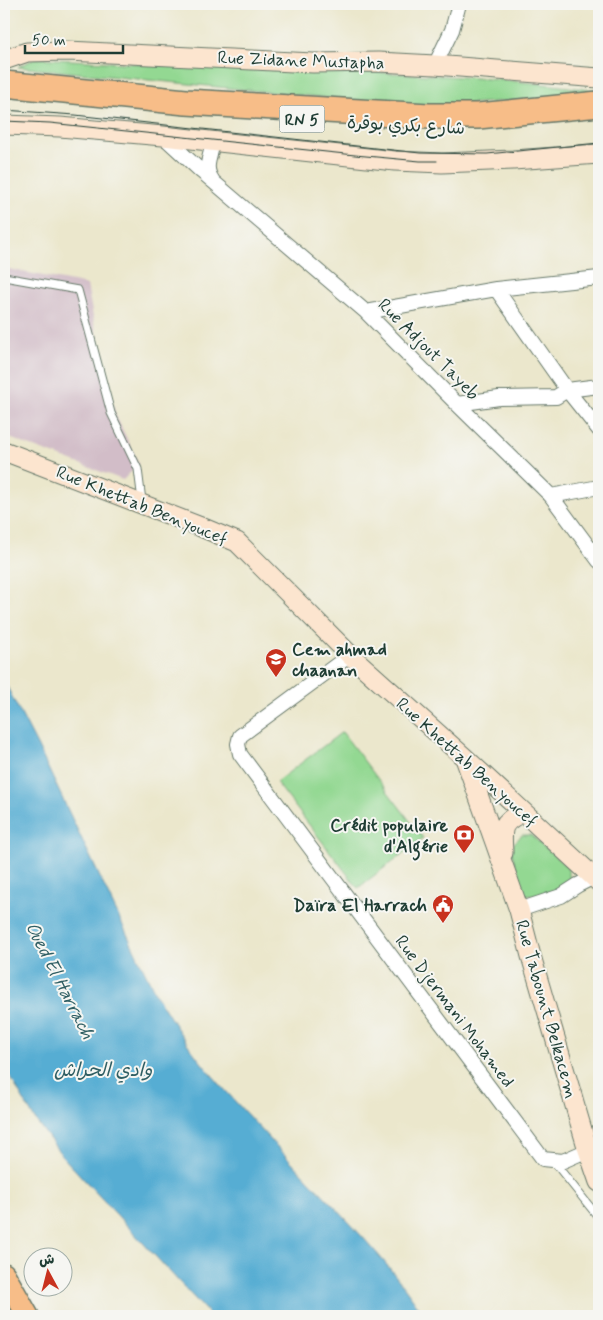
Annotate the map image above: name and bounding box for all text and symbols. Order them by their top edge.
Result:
scale bar [25,22,122,54]
text: 50 m [32,31,66,51]
street label: Rue Zidane Mustapha [217,46,385,76]
road number: RN 5 [280,106,324,132]
street label: شارع بكري بوقرة [346,111,466,141]
street label: Rue Adjout Tayeb [372,294,485,406]
street label: Rue Khettab Benyoucef [52,461,231,551]
place label: Cem ahmad chaanan [291,638,387,683]
school or university icon: Cem ahmad chaanan [264,647,288,678]
street label: Rue Khettab Benyoucef [390,693,542,833]
place label: Crédit populaire d'Algérie [330,814,449,861]
bank icon: Crédit populaire d'Algérie [452,823,476,854]
public building icon: Daïra El Harrach [431,893,455,924]
place label: Daïra El Harrach [293,894,427,918]
street label: Rue Tabount Belkacem [509,917,583,1101]
water label: Oued El Harrach [19,918,100,1044]
street label: Rue Djermani Mohamed [389,931,519,1093]
water label: وادي الحراش [54,1058,153,1083]
north arrow [22,1248,72,1298]
text: ش [38,1250,55,1270]

